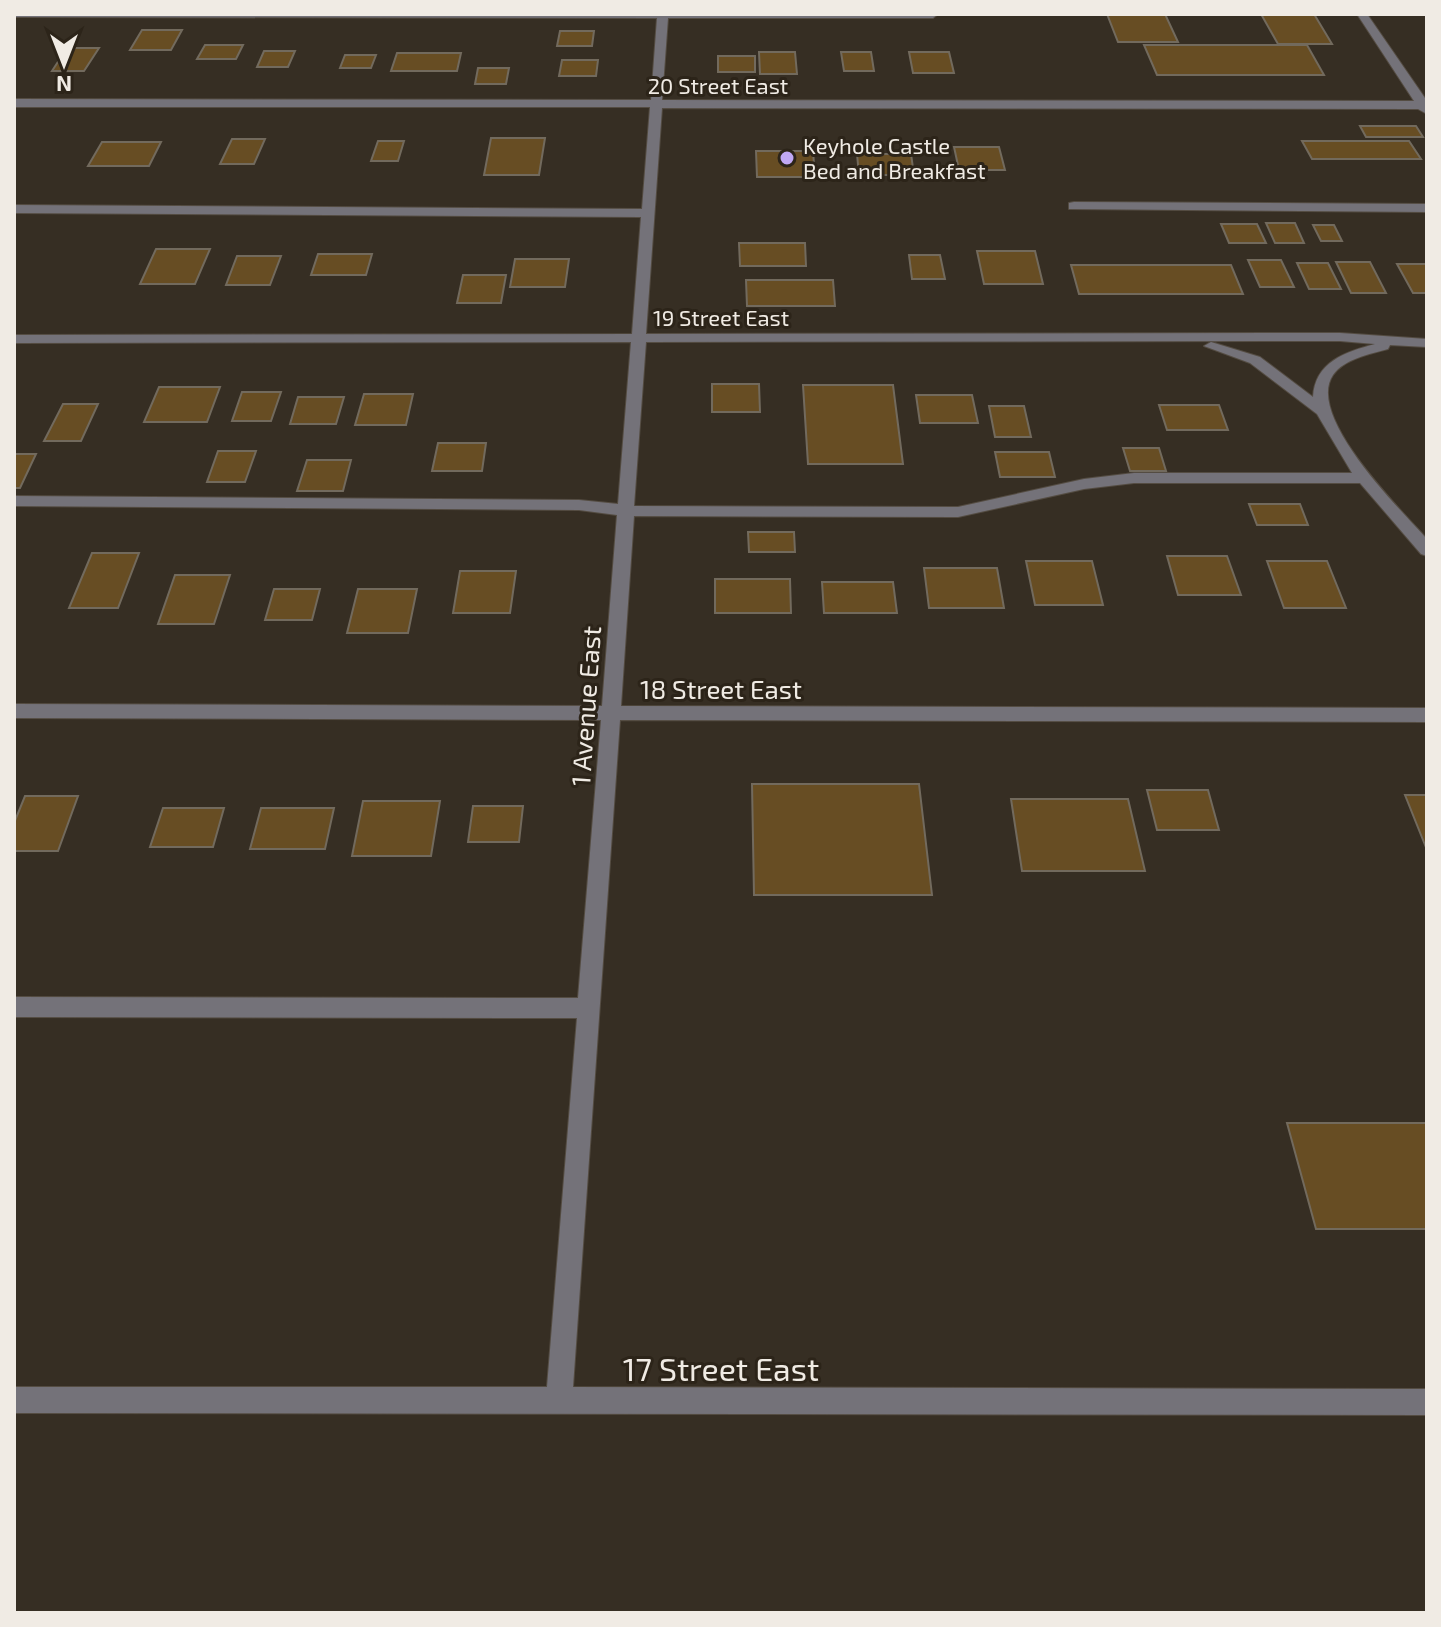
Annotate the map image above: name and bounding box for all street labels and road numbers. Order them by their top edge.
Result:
street label: 20 Street East [648,72,788,98]
street label: 19 Street East [653,304,789,330]
street label: 1 Avenue East [564,625,606,787]
street label: 18 Street East [640,673,802,704]
street label: 17 Street East [623,1349,819,1387]

